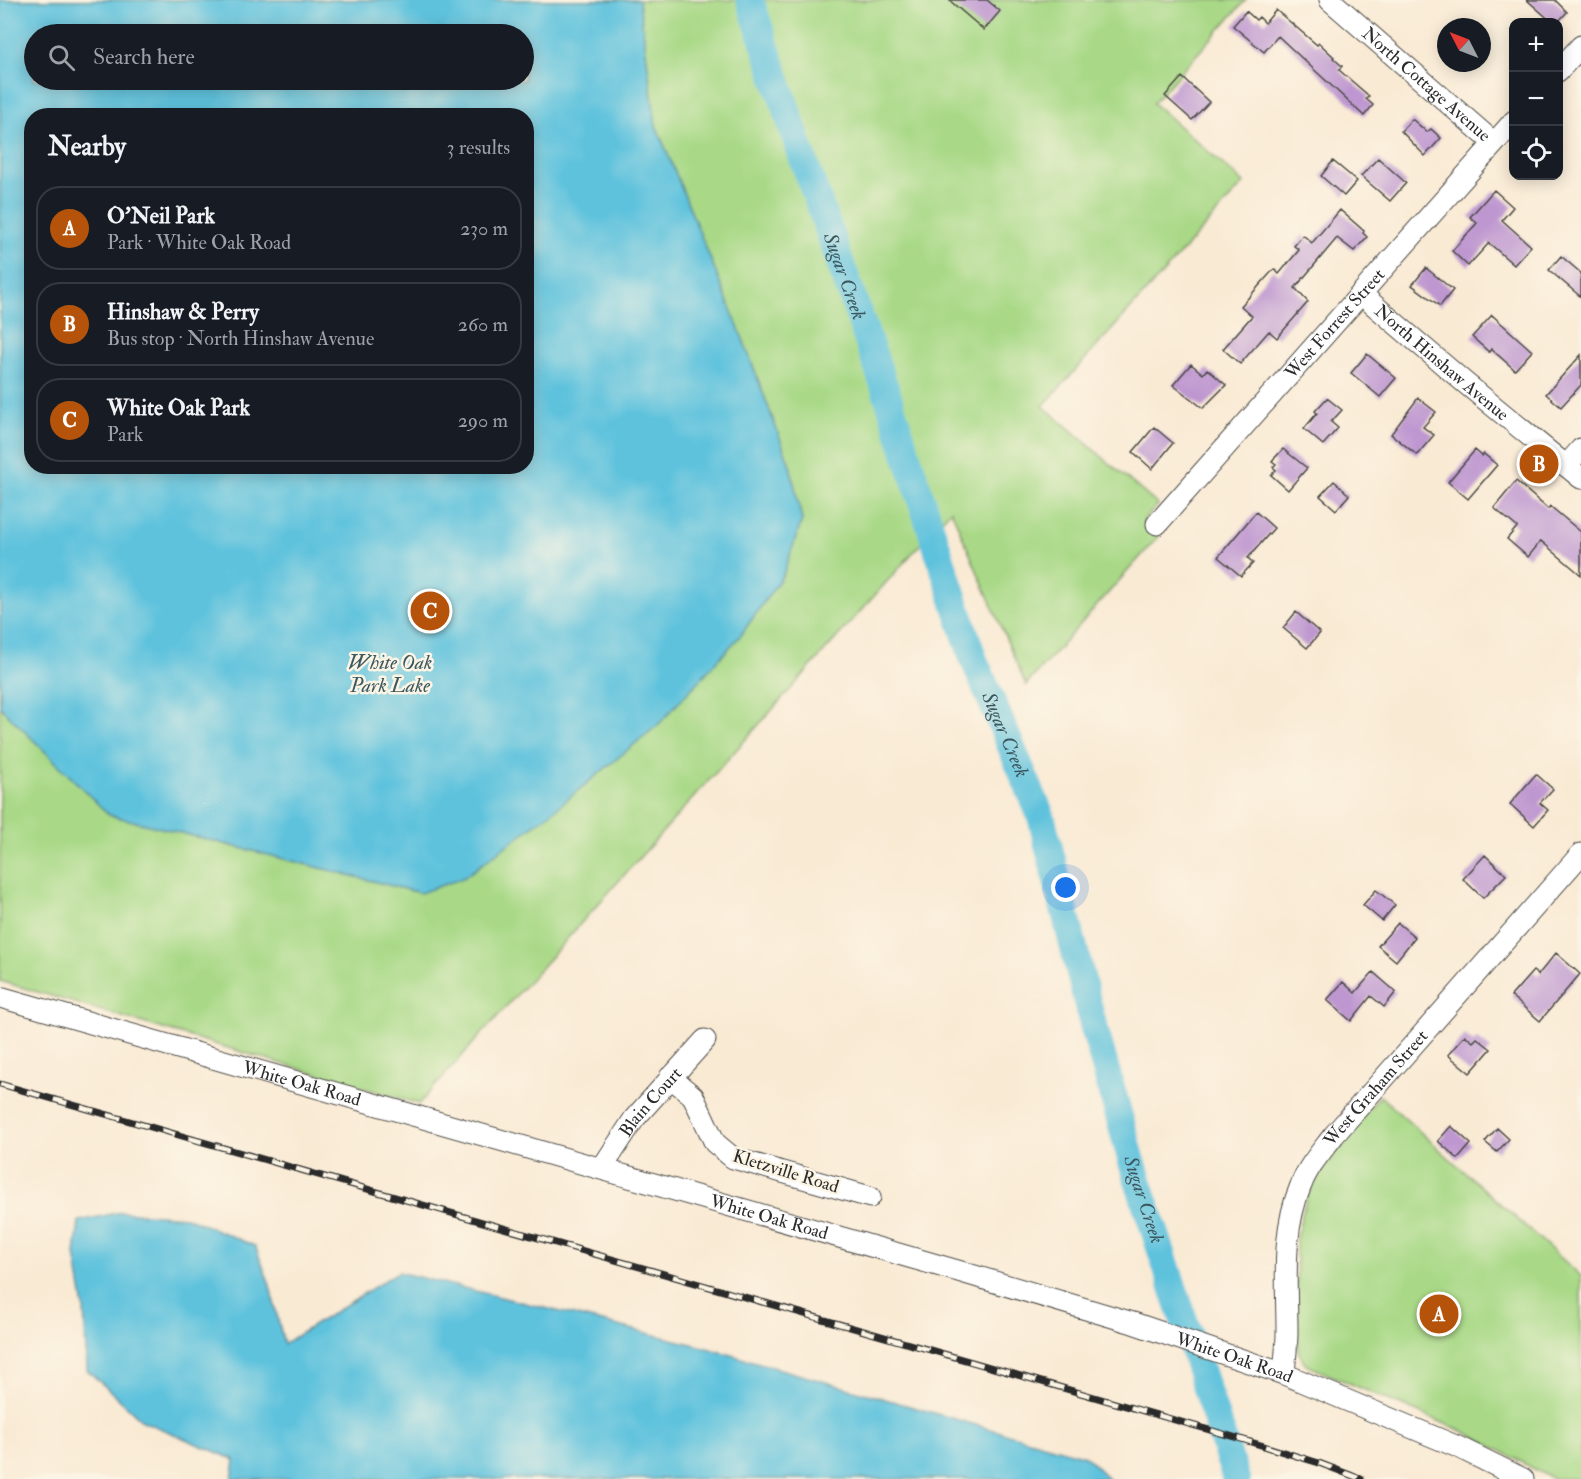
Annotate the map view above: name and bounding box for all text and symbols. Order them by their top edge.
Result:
north arrow [1437,18,1491,72]
map controls [1509,18,1563,180]
button: + [1509,18,1563,72]
street label: North Cottage Avenue [1357,22,1496,147]
search box [24,24,534,90]
icon: search [45,41,78,74]
text: Search here [93,43,195,71]
button: − [1509,72,1563,126]
button: locate [1509,126,1563,180]
text: Nearby [48,131,126,163]
text: 3 results [447,135,510,160]
text: O'Neil Park [107,202,215,230]
text: A [63,216,76,241]
text: 230 m [460,216,508,241]
water label: Sugar Creek [817,228,872,323]
text: Park · White Oak Road [107,230,291,255]
street label: West Forrest Street [1279,264,1390,384]
text: Hinshaw & Perry [107,298,259,326]
street label: North Hinshaw Avenue [1370,300,1514,426]
text: B [63,312,76,337]
text: 260 m [458,312,508,337]
text: Bus stop · North Hinshaw Avenue [107,326,374,351]
text: White Oak Park [107,394,250,422]
text: C [62,408,77,433]
text: 290 m [458,408,508,433]
text: Park [107,422,143,447]
pin: B [1520,442,1558,486]
pin: C [410,588,450,634]
water label: White Oak Park Lake [348,650,432,698]
water label: Sugar Creek [976,687,1035,781]
your location [1051,873,1080,902]
street label: West Graham Street [1318,1025,1433,1152]
street label: White Oak Road [239,1056,364,1112]
street label: Blain Court [614,1062,687,1142]
street label: Kletzville Road [730,1144,842,1199]
water label: Sugar Creek [1118,1152,1170,1247]
street label: White Oak Road [706,1189,831,1245]
pin: A [1420,1292,1458,1336]
street label: White Oak Road [1172,1327,1296,1388]

